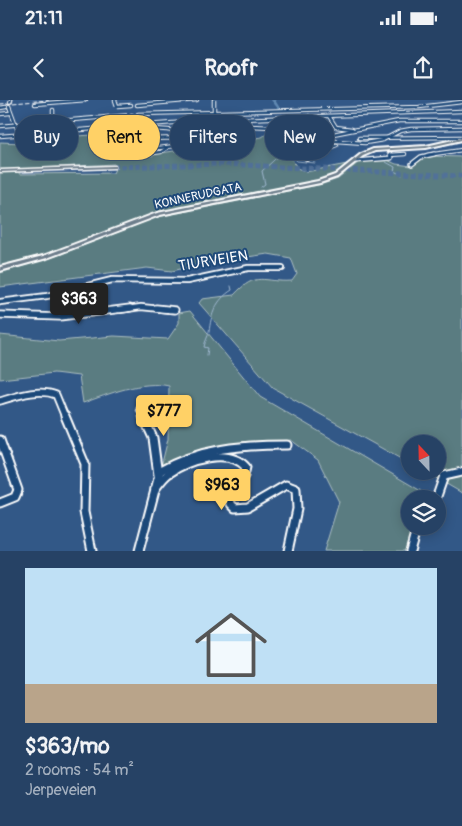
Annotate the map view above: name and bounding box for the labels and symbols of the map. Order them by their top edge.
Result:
street label: KONNERUDGATA [153,179,243,213]
street label: TIURVEIEN [177,246,249,276]
pin: $363 [49,282,109,325]
pin: $777 [134,394,194,437]
north arrow [401,435,446,480]
pin: $963 [192,468,252,511]

